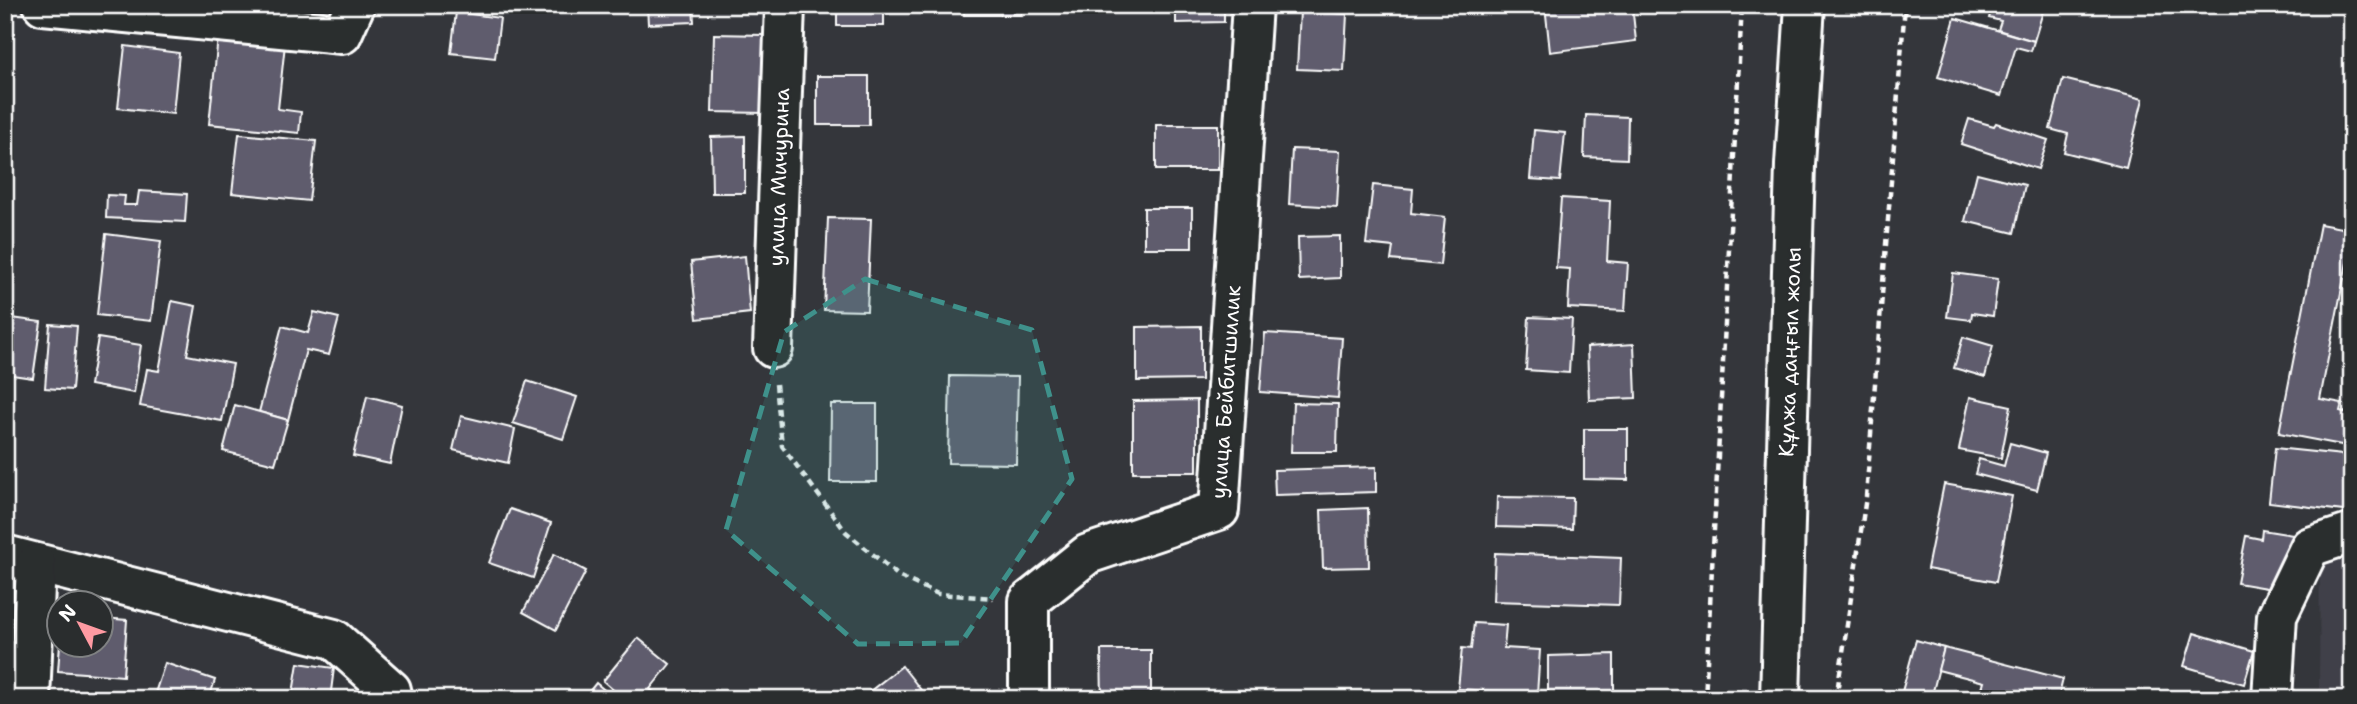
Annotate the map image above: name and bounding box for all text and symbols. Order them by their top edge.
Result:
street label: улица Мичурина [762,87,796,267]
street label: Құлжа даңғыл жолы [1772,246,1808,458]
street label: улица Бейбитшилик [1205,284,1247,500]
north arrow [46,588,116,658]
text: N [53,599,82,627]

